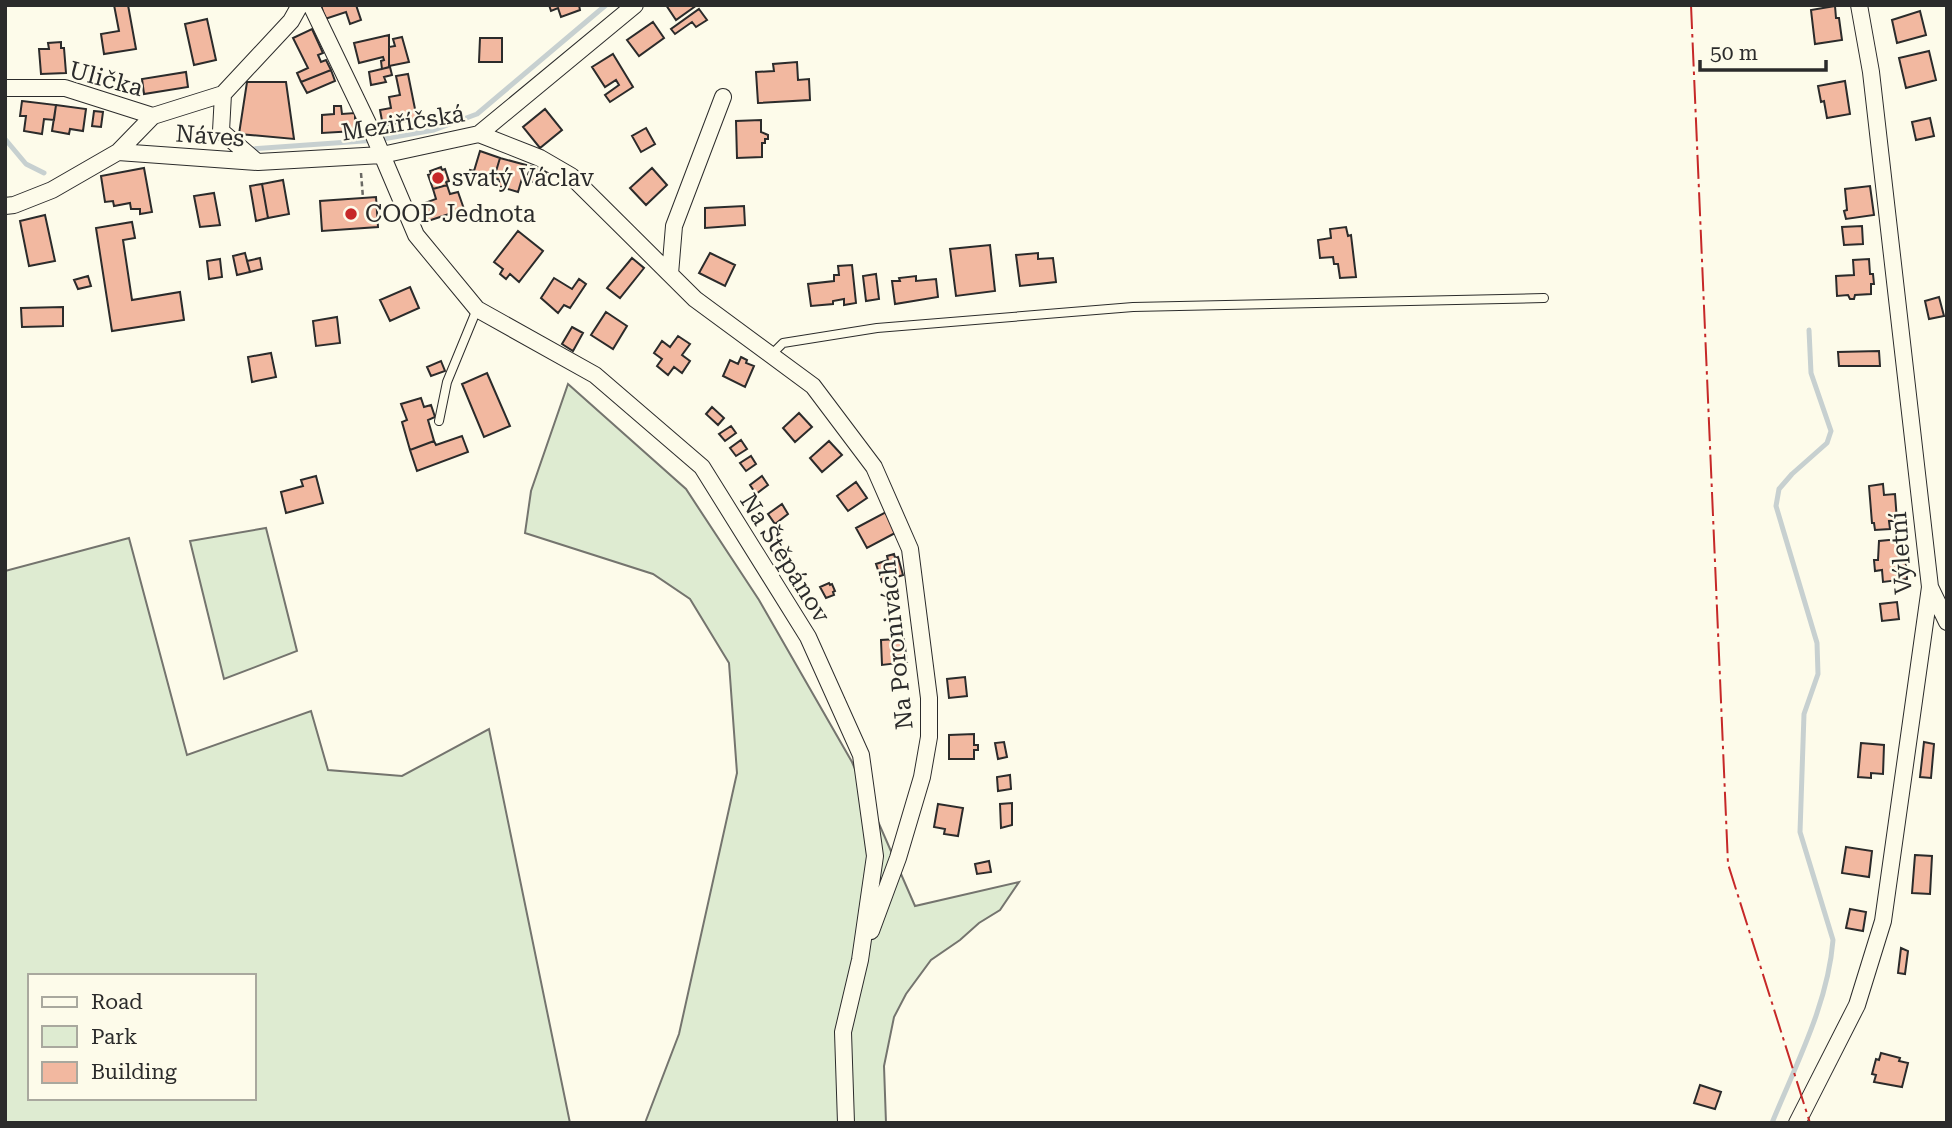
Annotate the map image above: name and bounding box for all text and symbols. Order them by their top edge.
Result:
scale bar [1700,28,1826,72]
text: 50 m [1710,41,1758,65]
street label: Ulička [66,56,146,102]
street label: Meziříčská [339,99,467,147]
street label: Náves [174,120,246,152]
place label: svatý Václav [452,164,594,192]
marker: svatý Václav [430,170,446,186]
place label: COOP Jednota [365,200,536,228]
marker: COOP Jednota [343,206,359,222]
street label: Na Štěpánov [734,488,837,628]
street label: Výletní [1884,510,1918,595]
street label: Na Poronivách [873,559,919,731]
legend [28,974,256,1100]
text: Road [91,990,143,1014]
text: Park [91,1025,137,1049]
text: Building [91,1060,177,1084]

